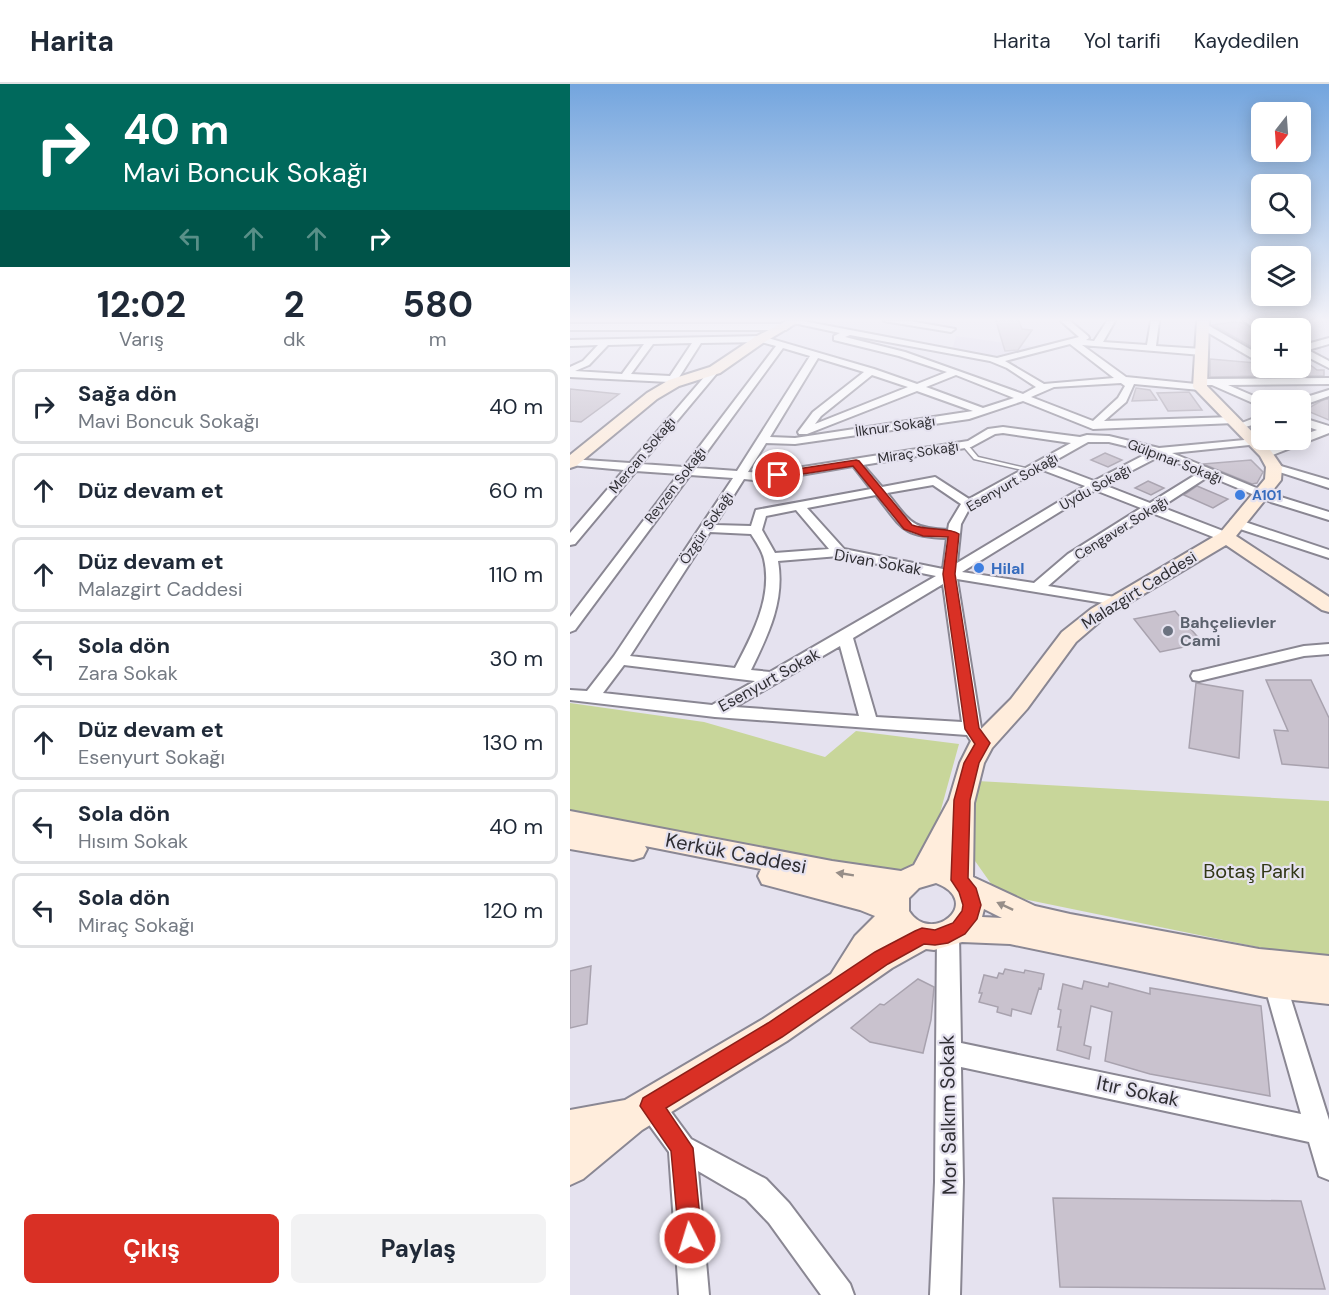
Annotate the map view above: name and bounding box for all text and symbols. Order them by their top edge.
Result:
text: Harita [30,23,114,60]
text: Harita [993,27,1051,55]
text: Yol tarifi [1084,27,1161,55]
text: Kaydedilen [1194,27,1299,55]
text: 40 m [123,102,229,157]
north arrow [1251,102,1311,162]
map controls [1251,102,1311,450]
icon: right [24,108,102,186]
text: Mavi Boncuk Sokağı [123,155,368,190]
button: search [1251,174,1311,234]
icon: left [174,222,207,255]
icon: ahead [237,222,270,255]
icon: ahead [300,222,333,255]
icon: right [363,222,396,255]
button: layers [1251,246,1311,306]
text: 12:02 [97,281,186,328]
text: 2 [284,281,305,328]
text: 580 [402,281,473,328]
button: + [1251,318,1311,378]
text: Varış [119,326,164,352]
text: dk [283,326,306,352]
text: m [429,326,447,352]
text: Sağa dön [78,379,177,408]
icon: right [27,390,60,423]
button: − [1251,390,1311,450]
text: 40 m [489,392,543,421]
text: Mavi Boncuk Sokağı [78,408,259,434]
street label: İlknur Sokağı [854,411,936,441]
street label: Mercan Sokağı [605,413,679,497]
street label: Gülpınar Sokağı [1125,435,1225,487]
street label: Miraç Sokağı [876,437,960,467]
street label: Revzen Sokağı [640,443,710,527]
street label: Esenyurt Sokağı [963,448,1061,516]
pin [752,449,803,500]
icon: arrive [761,458,794,491]
street label: Uydu Sokağı [1056,460,1134,514]
icon: ahead [27,474,60,507]
text: Düz devam et [78,476,223,505]
text: 60 m [489,476,543,505]
place label: A101 [1252,486,1282,504]
street label: Özgür Sokağı [675,488,737,568]
marker: A101 [1233,488,1247,502]
street label: Cengaver Sokağı [1071,492,1171,564]
street label: Divan Sokak [833,544,923,580]
street label: Malazgirt Caddesi [1078,546,1200,634]
text: Düz devam et [78,547,223,576]
icon: ahead [27,558,60,591]
place label: Hilal [991,558,1025,579]
text: 110 m [489,560,543,589]
marker: Hilal [972,561,986,575]
text: Malazgirt Caddesi [78,576,243,602]
place label: Bahçelievler Cami [1180,612,1277,651]
marker: Bahçelievler Cami [1161,624,1175,638]
text: Sola dön [78,631,170,660]
icon: left [27,642,60,675]
street label: Esenyurt Sokak [714,643,824,717]
text: 30 m [489,644,543,673]
text: Zara Sokak [78,660,178,686]
text: Düz devam et [78,715,223,744]
icon: ahead [27,726,60,759]
text: 130 m [483,728,543,757]
text: Esenyurt Sokağı [78,744,225,770]
text: Sola dön [78,799,170,828]
icon: left [27,810,60,843]
text: 40 m [489,812,543,841]
street label: Kerkük Caddesi [663,827,809,879]
text: Hısım Sokak [78,828,188,854]
park label: Botaş Parkı [1203,858,1305,884]
one-way arrow [836,869,855,878]
text: Sola dön [78,883,170,912]
icon: left [27,894,60,927]
text: 120 m [483,896,543,925]
one-way arrow [996,902,1013,911]
text: Miraç Sokağı [78,912,194,938]
street label: Mor Salkım Sokak [934,1035,962,1195]
street label: Itır Sokak [1094,1070,1182,1112]
position arrow [658,1206,722,1270]
button: Çıkış [24,1214,279,1283]
button: Paylaş [291,1214,546,1283]

